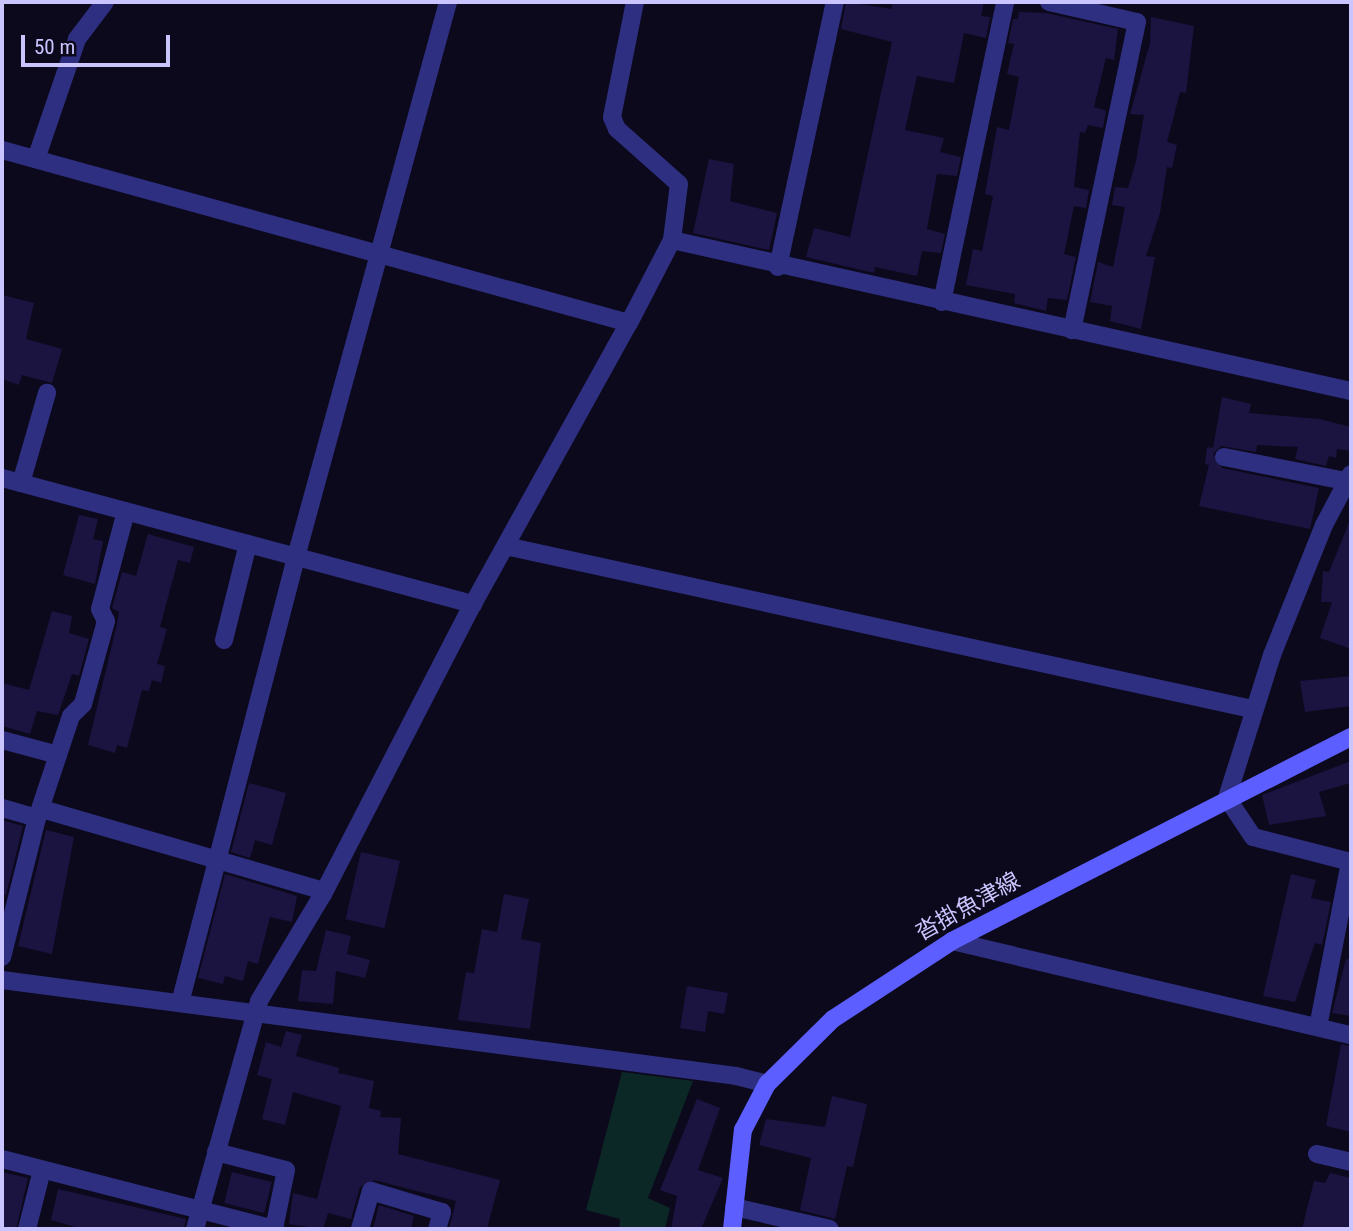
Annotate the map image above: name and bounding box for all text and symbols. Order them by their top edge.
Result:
scale bar [24,21,173,65]
text: 50 m [34,35,75,59]
street label: 沓掛魚津線 [911,867,1025,947]

